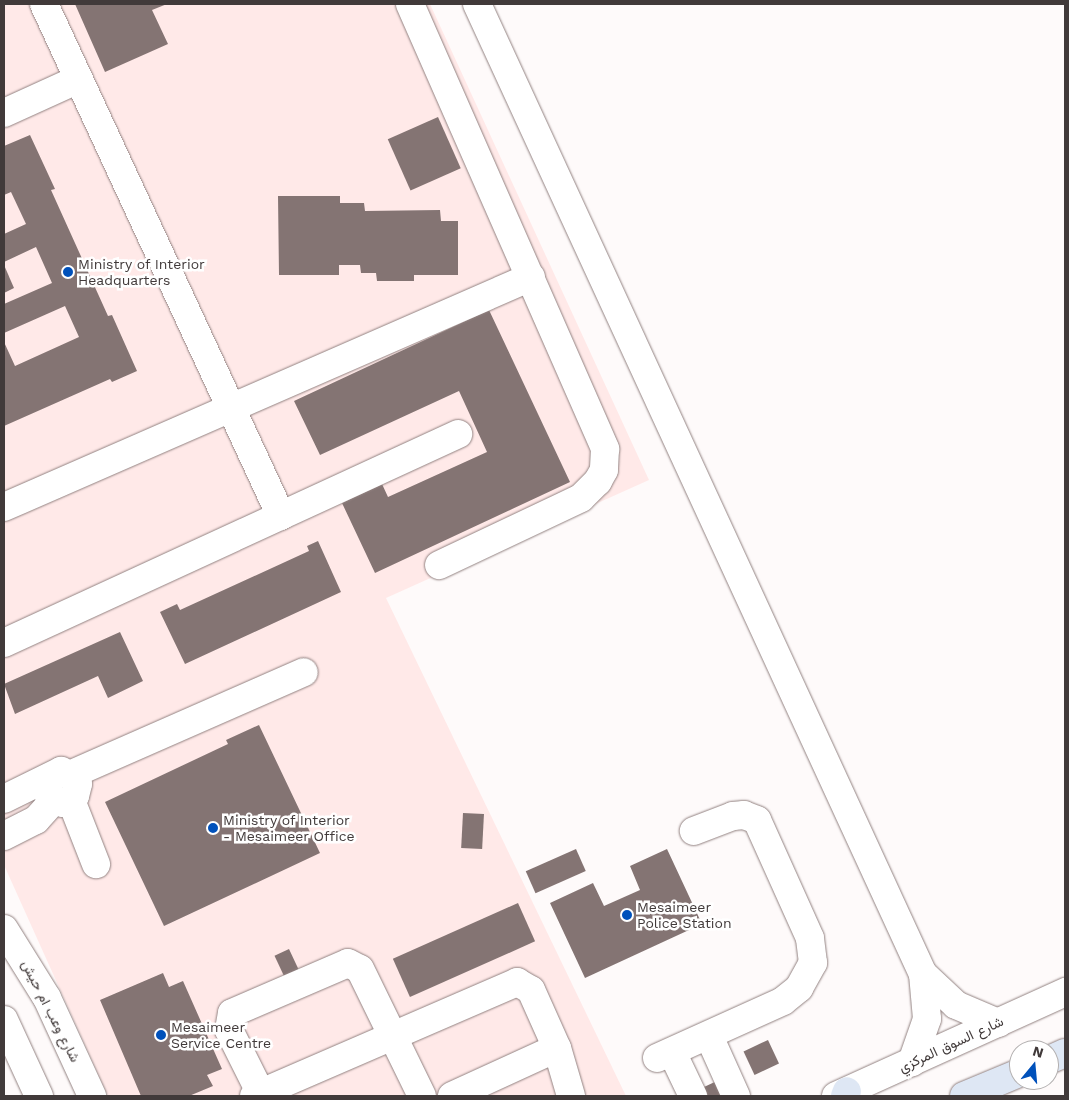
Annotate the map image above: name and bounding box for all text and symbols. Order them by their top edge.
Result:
place label: Ministry of Interior Headquarters [78,256,206,288]
marker: Ministry of Interior Headquarters [62,266,74,278]
place label: Ministry of Interior - Mesaimeer Office [223,812,355,844]
marker: Ministry of Interior - Mesaimeer Office [207,822,219,834]
place label: Mesaimeer Police Station [637,899,732,932]
marker: Mesaimeer Police Station [621,909,633,921]
street label: شارع وعب ام حيش [18,957,84,1065]
street label: شارع السوق المركزي [896,1012,1006,1076]
place label: Mesaimeer Service Centre [171,1019,271,1052]
marker: Mesaimeer Service Centre [155,1029,167,1041]
north arrow [1009,1040,1059,1090]
text: N [1031,1042,1045,1061]

